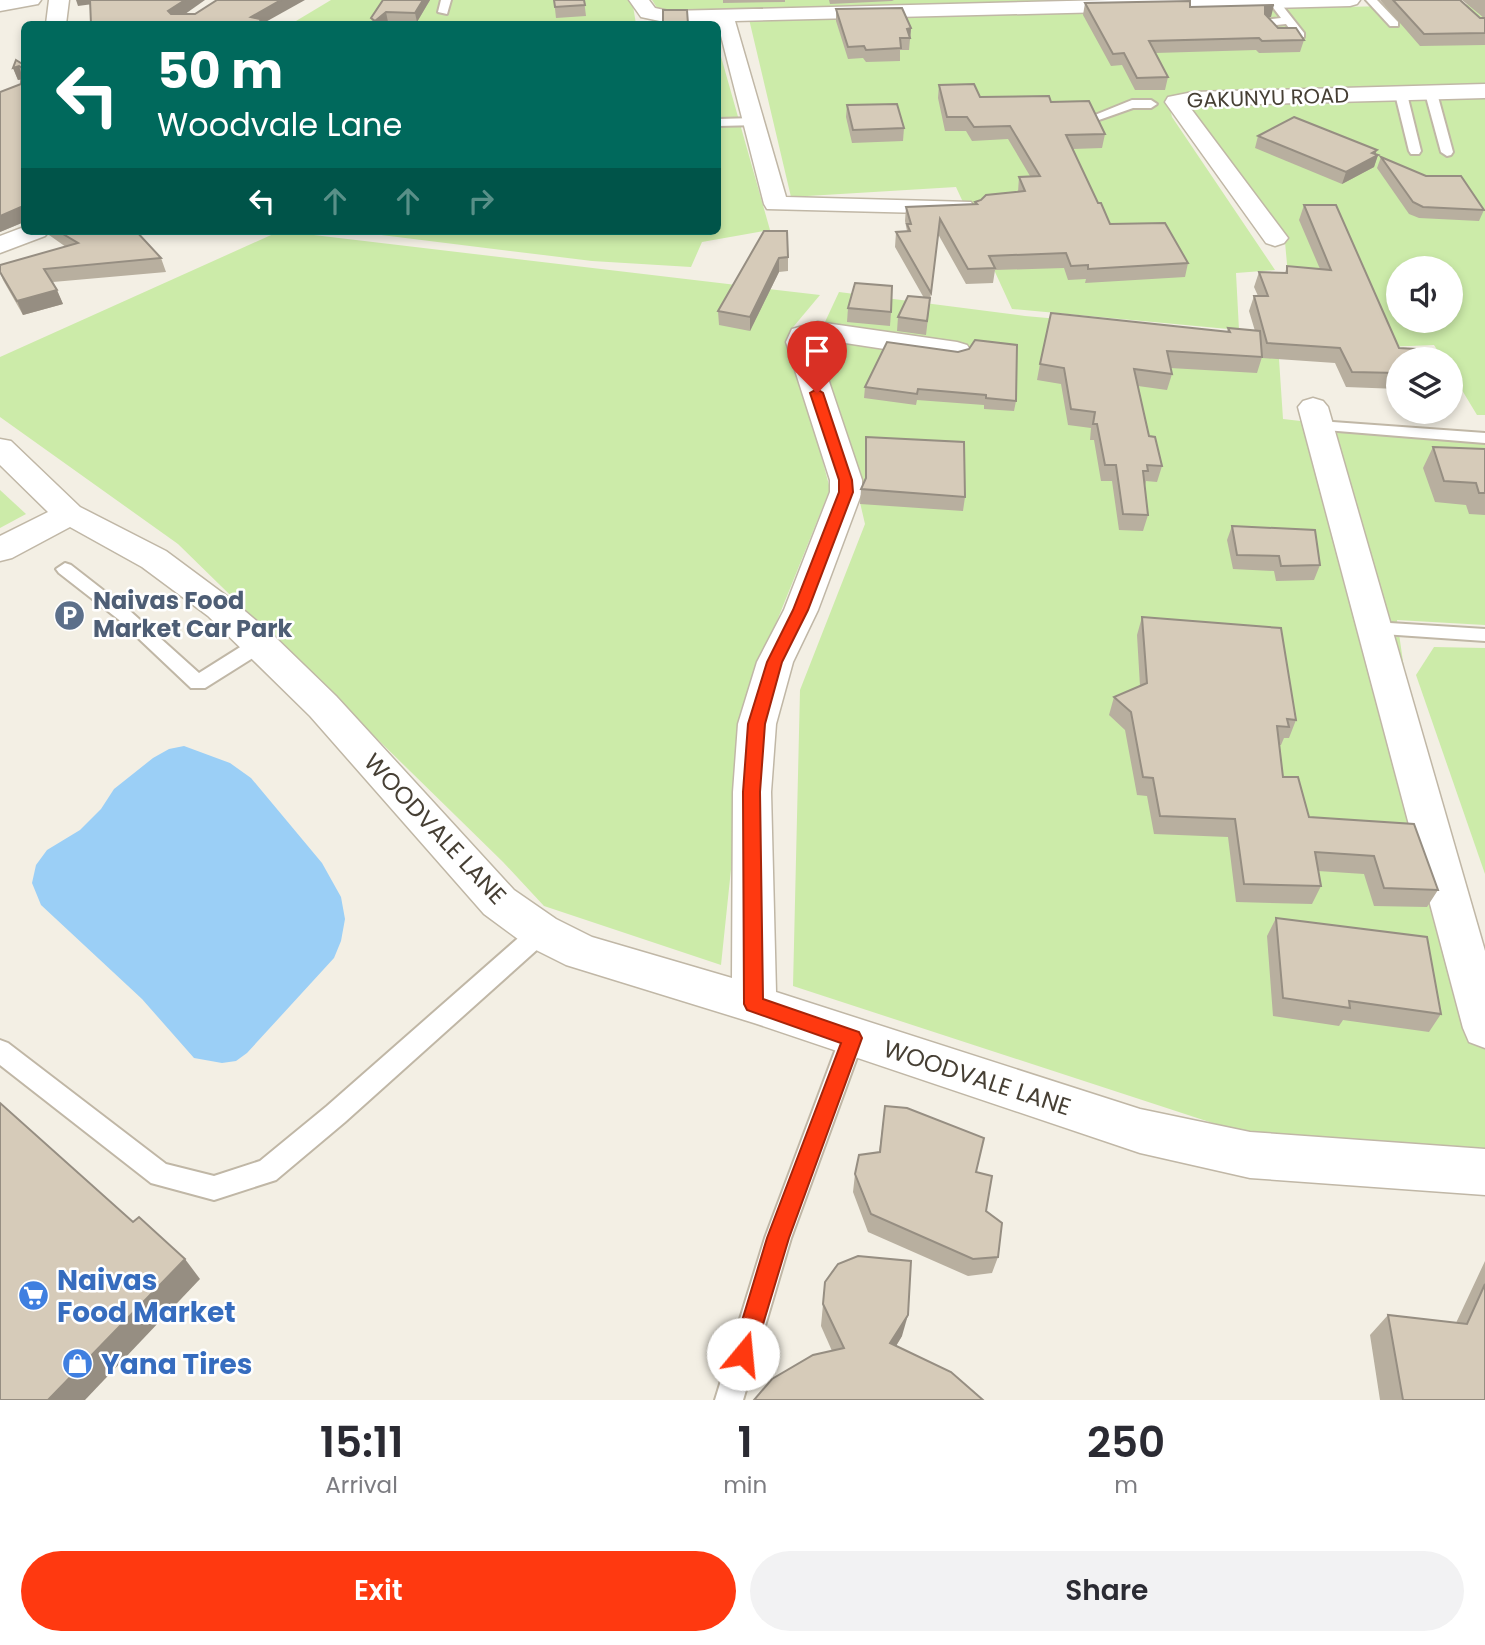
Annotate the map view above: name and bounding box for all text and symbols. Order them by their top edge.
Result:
text: 50 m [157,37,283,105]
icon: left [42,49,133,140]
street label: GAKUNYU ROAD [1186,80,1350,115]
text: Woodvale Lane [157,102,402,147]
icon: left [243,182,281,220]
icon: ahead [316,182,354,220]
icon: ahead [389,182,427,220]
icon: right [462,182,500,220]
map controls [1386,256,1463,424]
button: sound [1386,256,1463,333]
pin [787,321,847,393]
icon: arrive [798,332,836,370]
button: layers [1386,347,1463,424]
place label: Naivas Food Market Car Park [93,584,293,645]
parking icon: Naivas Food Market Car Park [53,598,87,632]
street label: WOODVALE LANE [357,746,514,911]
street label: WOODVALE LANE [879,1032,1075,1123]
place label: Naivas Food Market [57,1261,236,1332]
supermarket icon: Naivas Food Market [17,1279,51,1313]
position arrow [706,1317,780,1391]
place label: Yana Tires [101,1345,252,1384]
shop icon: Yana Tires [61,1347,95,1381]
text: 15:11 [320,1413,403,1472]
text: 1 [738,1413,753,1472]
text: 250 [1087,1413,1165,1472]
text: Arrival [325,1469,398,1501]
text: min [723,1469,767,1501]
text: m [1114,1469,1138,1501]
button: Exit [21,1551,736,1631]
button: Share [750,1551,1464,1631]

